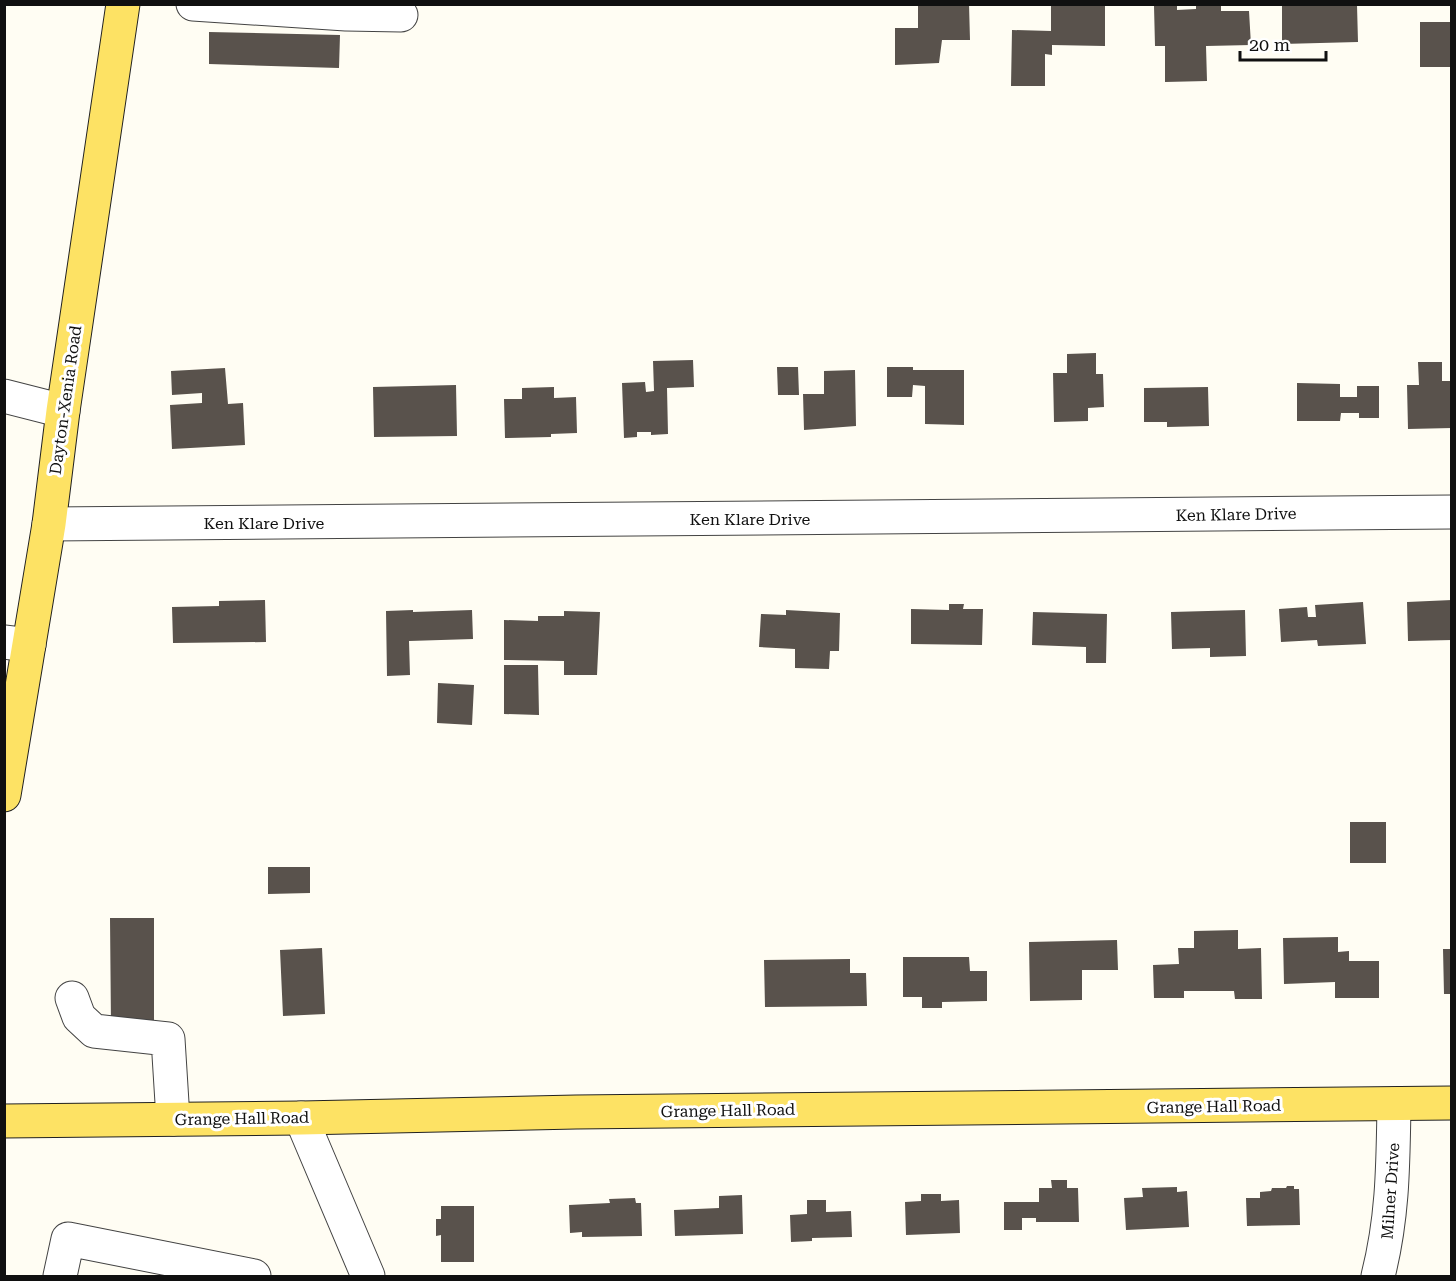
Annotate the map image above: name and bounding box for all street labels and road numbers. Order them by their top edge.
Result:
street label: Dayton-Xenia Road [46,324,85,476]
street label: Ken Klare Drive [1175,504,1297,525]
street label: Ken Klare Drive [690,510,811,529]
street label: Ken Klare Drive [204,514,325,533]
street label: Grange Hall Road [1147,1096,1281,1117]
street label: Grange Hall Road [661,1100,795,1121]
street label: Grange Hall Road [175,1108,309,1129]
street label: Milner Drive [1378,1142,1403,1240]

